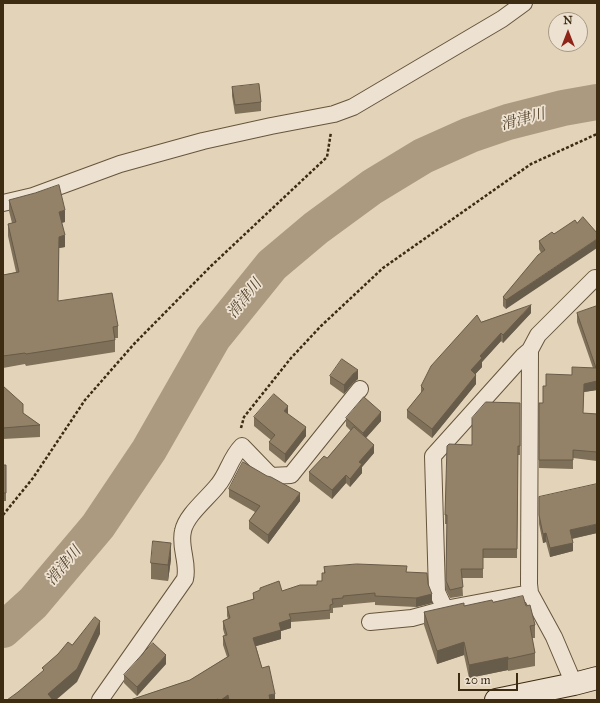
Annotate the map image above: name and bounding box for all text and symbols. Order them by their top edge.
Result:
north arrow [548,12,588,52]
text: N [563,14,573,27]
water label: 滑津川 [499,105,547,135]
water label: 滑津川 [224,276,266,322]
water label: 滑津川 [43,543,85,589]
scale bar [460,665,520,691]
text: 20 m [465,673,491,687]

